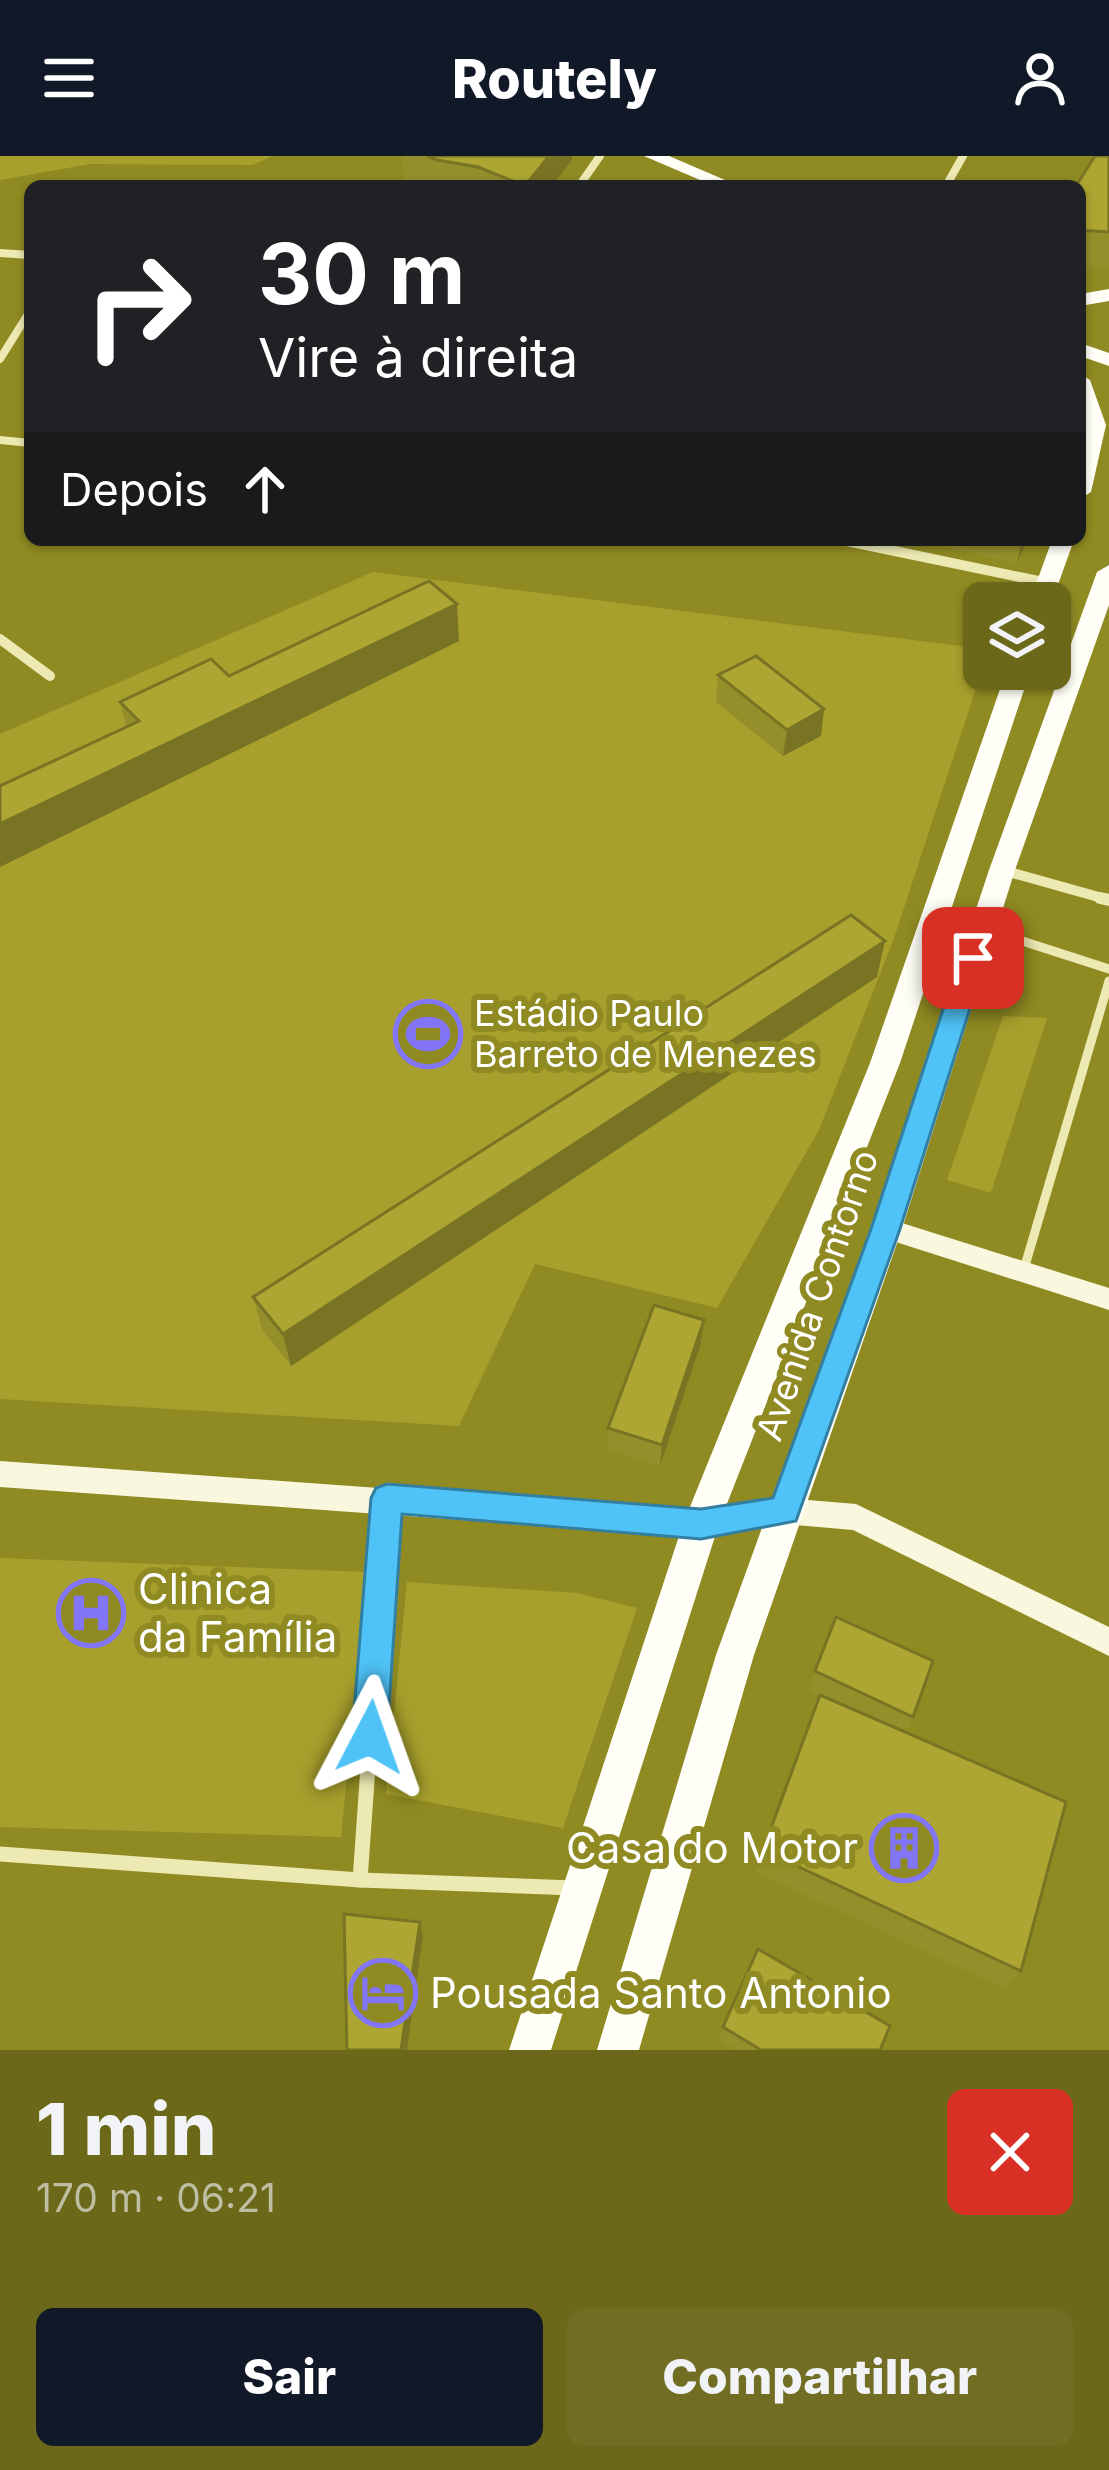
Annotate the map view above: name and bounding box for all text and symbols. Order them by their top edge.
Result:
icon: menu [36,45,102,111]
icon: person [1007,45,1073,111]
text: Routely [452,46,657,111]
text: 30 m [258,223,465,324]
icon: right [60,228,216,384]
text: Vire à direita [258,325,578,390]
icon: ahead [232,456,298,522]
text: Depois [60,462,208,517]
map controls [963,582,1071,690]
button: layers [963,582,1071,690]
pin [922,907,1024,1009]
icon: arrive [940,925,1006,991]
place label: Estádio Paulo Barreto de Menezes [474,991,817,1076]
sports icon: Estádio Paulo Barreto de Menezes [393,999,463,1069]
street label: Avenida Contorno [747,1144,887,1446]
place label: Clinica da Família [138,1563,337,1662]
hospital icon: Clinica da Família [56,1578,126,1648]
position arrow [307,1674,433,1800]
building icon: Casa do Motor [869,1813,939,1883]
place label: Casa do Motor [566,1822,858,1873]
hotel icon: Pousada Santo Antonio [348,1958,418,2028]
place label: Pousada Santo Antonio [430,1967,892,2018]
text: 1 min [36,2085,216,2172]
button: close [947,2089,1073,2215]
text: 170 m · 06:21 [36,2174,276,2221]
button: Sair [36,2308,543,2446]
button: Compartilhar [567,2308,1073,2446]

